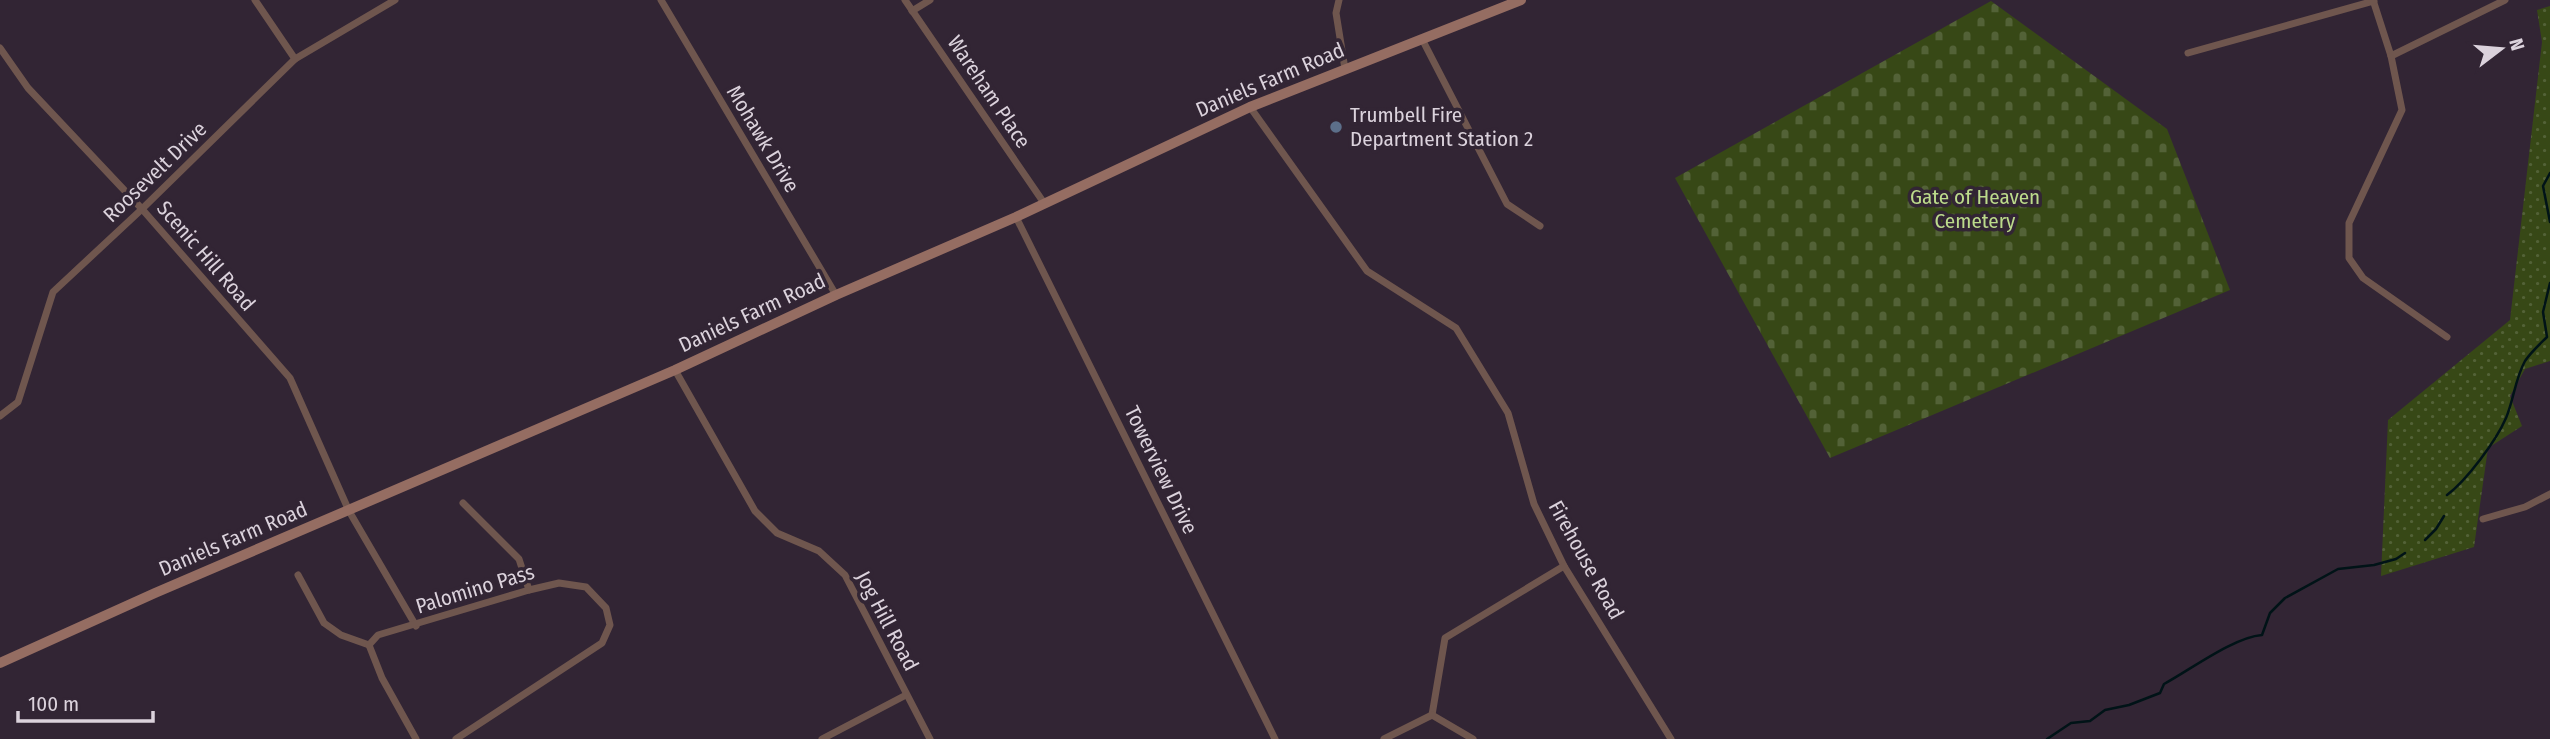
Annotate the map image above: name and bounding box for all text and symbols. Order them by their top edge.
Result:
north arrow [2466,14,2536,84]
street label: Wareham Place [942,31,1036,153]
text: N [2504,36,2529,53]
street label: Daniels Farm Road [1192,37,1348,123]
street label: Mohawk Drive [721,81,805,197]
place label: Trumbell Fire Department Station 2 [1350,102,1533,152]
street label: Roosevelt Drive [98,116,212,228]
marker: Trumbell Fire Department Station 2 [1328,119,1344,135]
park label: Gate of Heaven Cemetery [1910,184,2040,234]
street label: Scenic Hill Road [151,196,261,316]
street label: Daniels Farm Road [675,268,829,358]
street label: Towerview Drive [1119,402,1203,538]
street label: Daniels Farm Road [155,496,311,582]
street label: Firehouse Road [1543,496,1629,624]
street label: Palomino Pass [413,559,538,619]
street label: Jog Hill Road [850,567,924,675]
scale bar [18,680,152,724]
text: 100 m [28,691,79,717]

